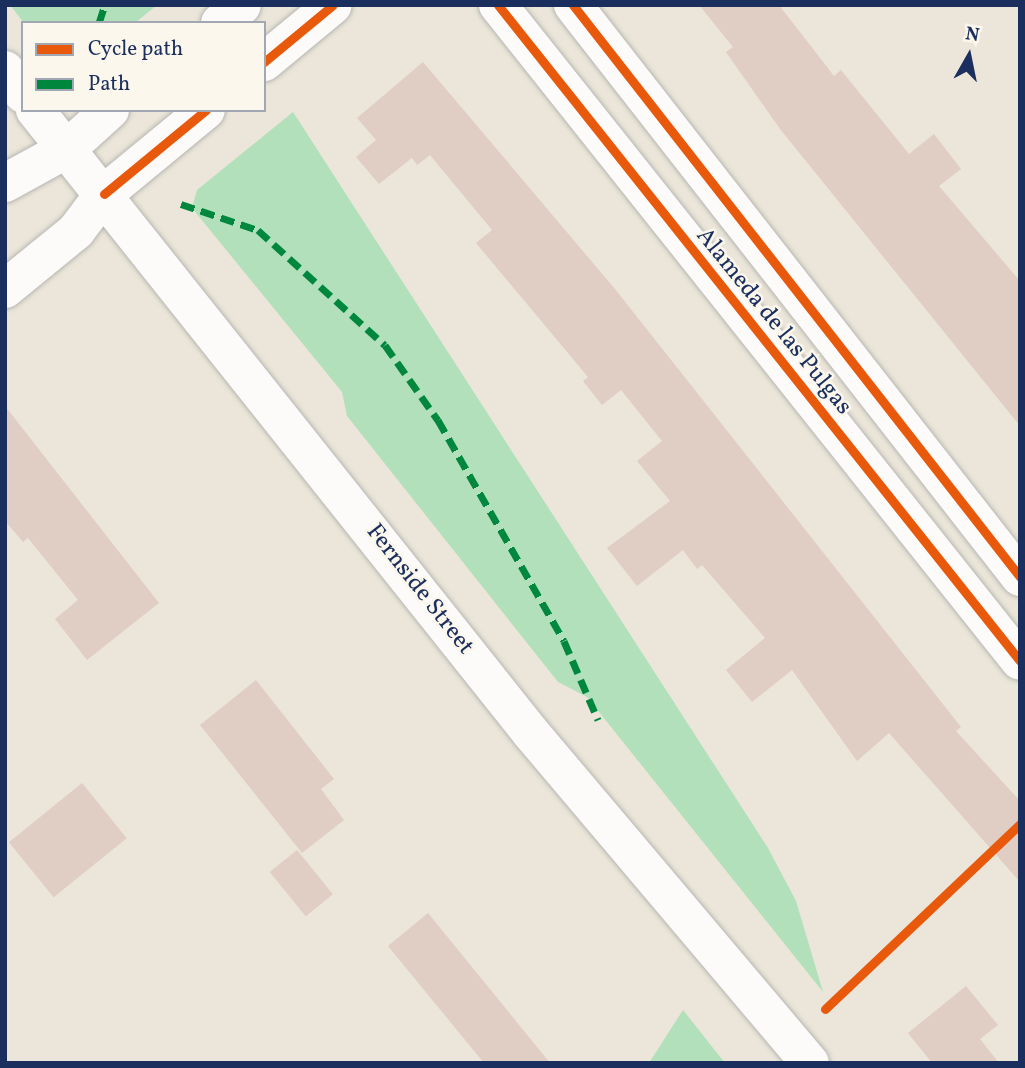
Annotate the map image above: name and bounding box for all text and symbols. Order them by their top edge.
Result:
legend [21,21,266,112]
north arrow [934,21,1004,91]
text: N [963,21,981,49]
text: Cycle path [88,35,183,64]
text: Path [88,70,130,99]
street label: Alameda de las Pulgas [689,223,857,421]
street label: Fernside Street [359,519,479,661]

